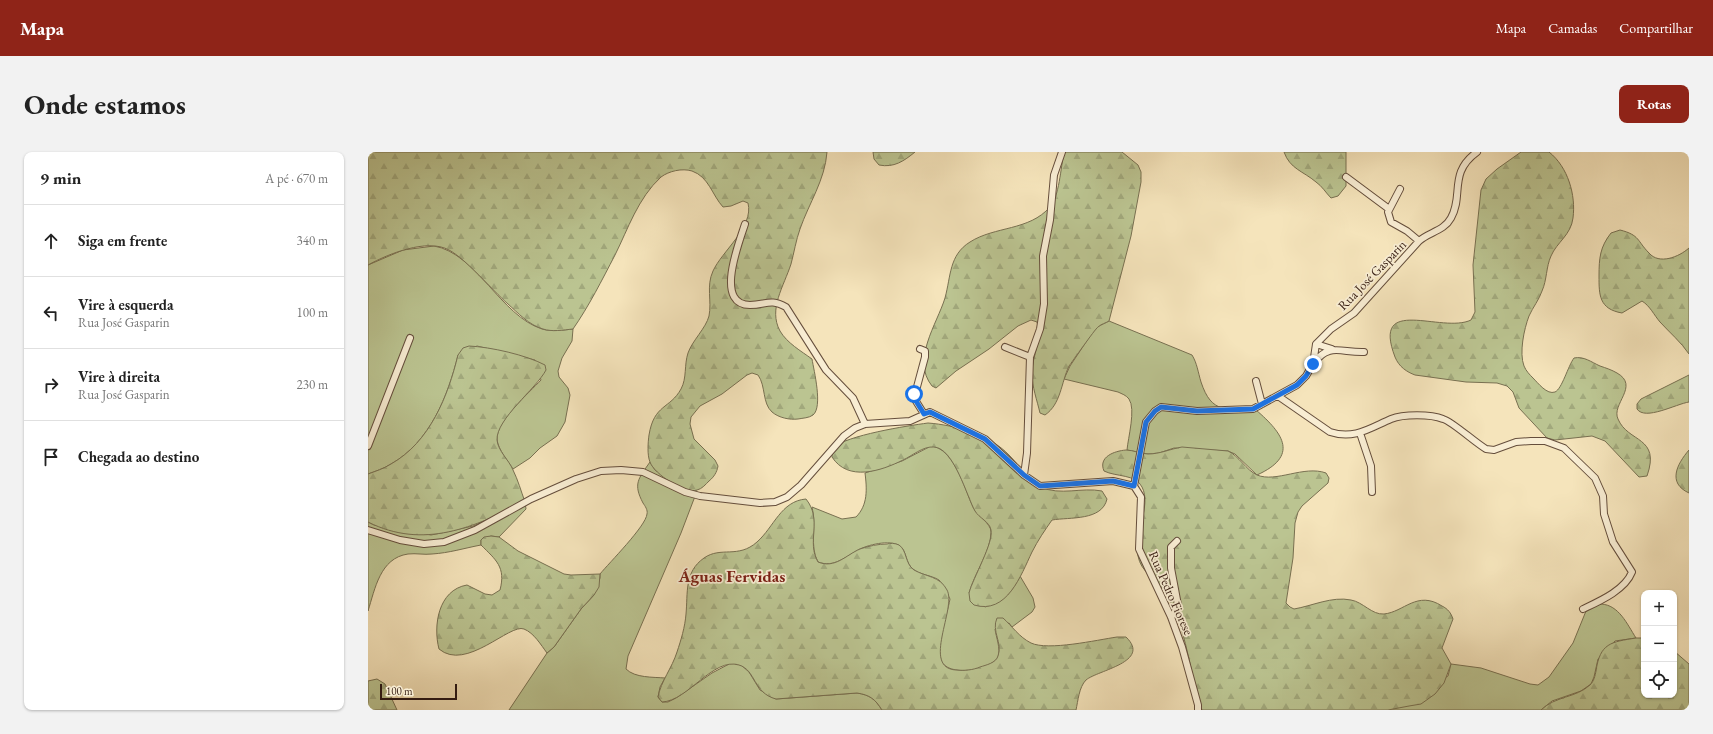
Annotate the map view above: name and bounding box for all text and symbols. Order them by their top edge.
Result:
text: Mapa [20,16,64,41]
text: Mapa [1496,19,1526,37]
text: Camadas [1548,19,1597,37]
text: Compartilhar [1619,19,1693,37]
button: Rotas [1619,85,1689,123]
text: Onde estamos [24,86,186,122]
text: 9 min [40,167,81,189]
text: A pé · 670 m [265,170,328,187]
icon: ahead [40,230,62,252]
text: Siga em frente [78,231,167,250]
text: 340 m [297,232,328,249]
street label: Rua José Gasparin [1334,236,1410,314]
text: Vire à esquerda [78,295,174,314]
icon: left [40,302,62,324]
text: 100 m [297,304,328,321]
text: Rua José Gasparin [78,314,170,331]
route end [1304,355,1322,373]
text: Vire à direita [78,367,160,386]
icon: right [40,374,62,396]
text: 230 m [297,376,328,393]
route start [905,385,923,403]
text: Rua José Gasparin [78,386,170,403]
icon: arrive [40,446,62,468]
text: Chegada ao destino [78,447,199,466]
street label: Rua Pedro Fiorese [1145,548,1197,638]
district label: Águas Fervidas [678,565,785,587]
map controls [1641,590,1677,698]
button: + [1641,590,1677,626]
button: − [1641,626,1677,662]
button: locate [1641,662,1677,698]
scale bar [380,682,457,701]
text: 100 m [386,684,413,698]

